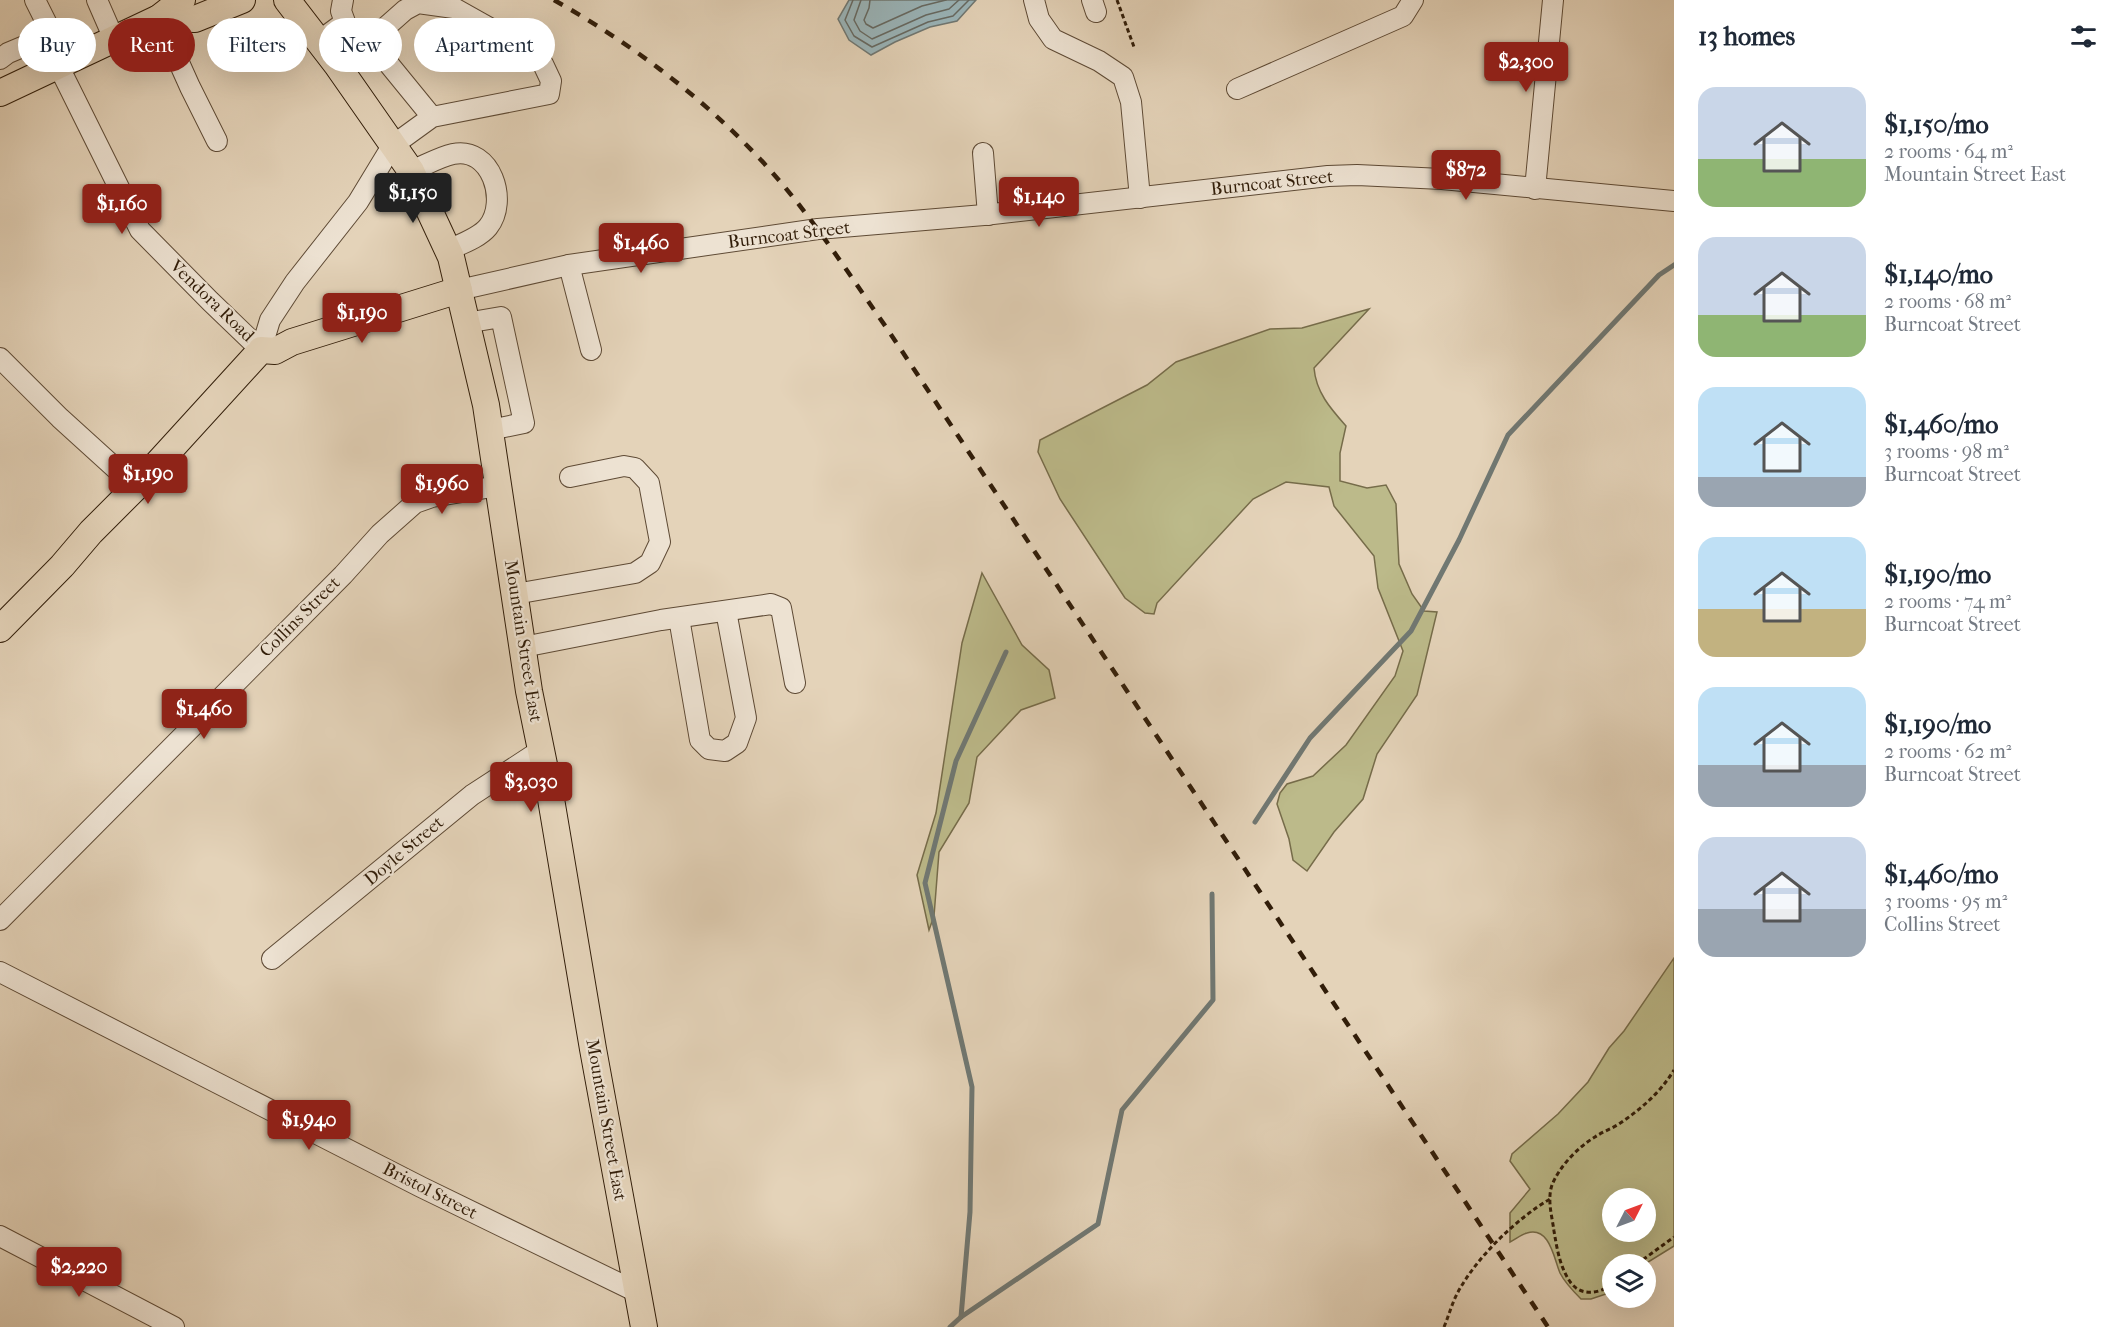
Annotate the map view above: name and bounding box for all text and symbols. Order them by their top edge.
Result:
chip: Buy [18,18,96,72]
chip: Rent [108,18,195,72]
chip: Filters [207,18,307,72]
chip: New [319,18,402,72]
chip: Apartment [414,18,555,72]
icon: filters [2067,20,2100,53]
text: 13 homes [1698,21,1795,52]
pin: $2,300 [1477,42,1575,93]
text: $2,300 [1498,50,1554,73]
text: $1,150/mo [1884,109,1989,140]
icon: home [1746,111,1818,183]
text: 2 rooms · 64 m² [1884,140,2013,163]
pin: $872 [1430,150,1502,201]
text: $872 [1446,158,1486,181]
text: Mountain Street East [1884,163,2066,186]
street label: Burncoat Street [1210,166,1335,200]
pin: $1,150 [364,173,462,224]
pin: $1,140 [990,177,1088,228]
text: $1,150 [389,181,437,204]
pin: $1,160 [73,184,171,235]
text: $1,140 [1013,185,1065,208]
text: $1,160 [96,192,148,215]
street label: Burncoat Street [727,217,852,253]
pin: $1,460 [592,223,690,274]
text: $1,460 [613,231,669,254]
street label: Vendora Road [165,255,259,346]
text: $1,140/mo [1884,259,1993,290]
icon: home [1746,261,1818,333]
text: 2 rooms · 68 m² [1884,290,2011,313]
pin: $1,190 [313,293,411,344]
text: $1,190 [337,301,387,324]
text: Burncoat Street [1884,313,2021,336]
text: $1,460/mo [1884,409,1998,440]
icon: home [1746,411,1818,483]
text: 3 rooms · 98 m² [1884,440,2009,463]
pin: $1,190 [99,454,197,505]
text: $1,190 [123,462,173,485]
text: Burncoat Street [1884,463,2021,486]
pin: $1,960 [393,464,491,515]
text: $1,960 [415,472,469,495]
street label: Mountain Street East [500,558,546,724]
text: $1,190/mo [1884,559,1991,590]
icon: home [1746,561,1818,633]
street label: Collins Street [256,572,345,661]
text: 2 rooms · 74 m² [1884,590,2011,613]
text: Burncoat Street [1884,613,2021,636]
pin: $1,460 [155,689,253,740]
text: $1,460 [176,697,232,720]
text: $1,190/mo [1884,709,1991,740]
icon: home [1746,711,1818,783]
text: 2 rooms · 62 m² [1884,740,2011,763]
pin: $3,030 [482,762,580,813]
text: Burncoat Street [1884,763,2021,786]
text: $3,030 [504,770,558,793]
street label: Doyle Street [360,811,448,890]
text: $1,460/mo [1884,859,1998,890]
icon: home [1746,861,1818,933]
text: 3 rooms · 95 m² [1884,890,2007,913]
text: Collins Street [1884,913,2001,936]
street label: Mountain Street East [581,1038,631,1203]
pin: $1,940 [260,1100,358,1151]
text: $1,940 [281,1108,337,1131]
street label: Bristol Street [379,1158,481,1224]
north arrow [1602,1188,1656,1242]
map controls [1602,1188,1656,1308]
pin: $2,220 [30,1247,128,1298]
button: layers [1602,1254,1656,1308]
text: $2,220 [50,1255,108,1278]

